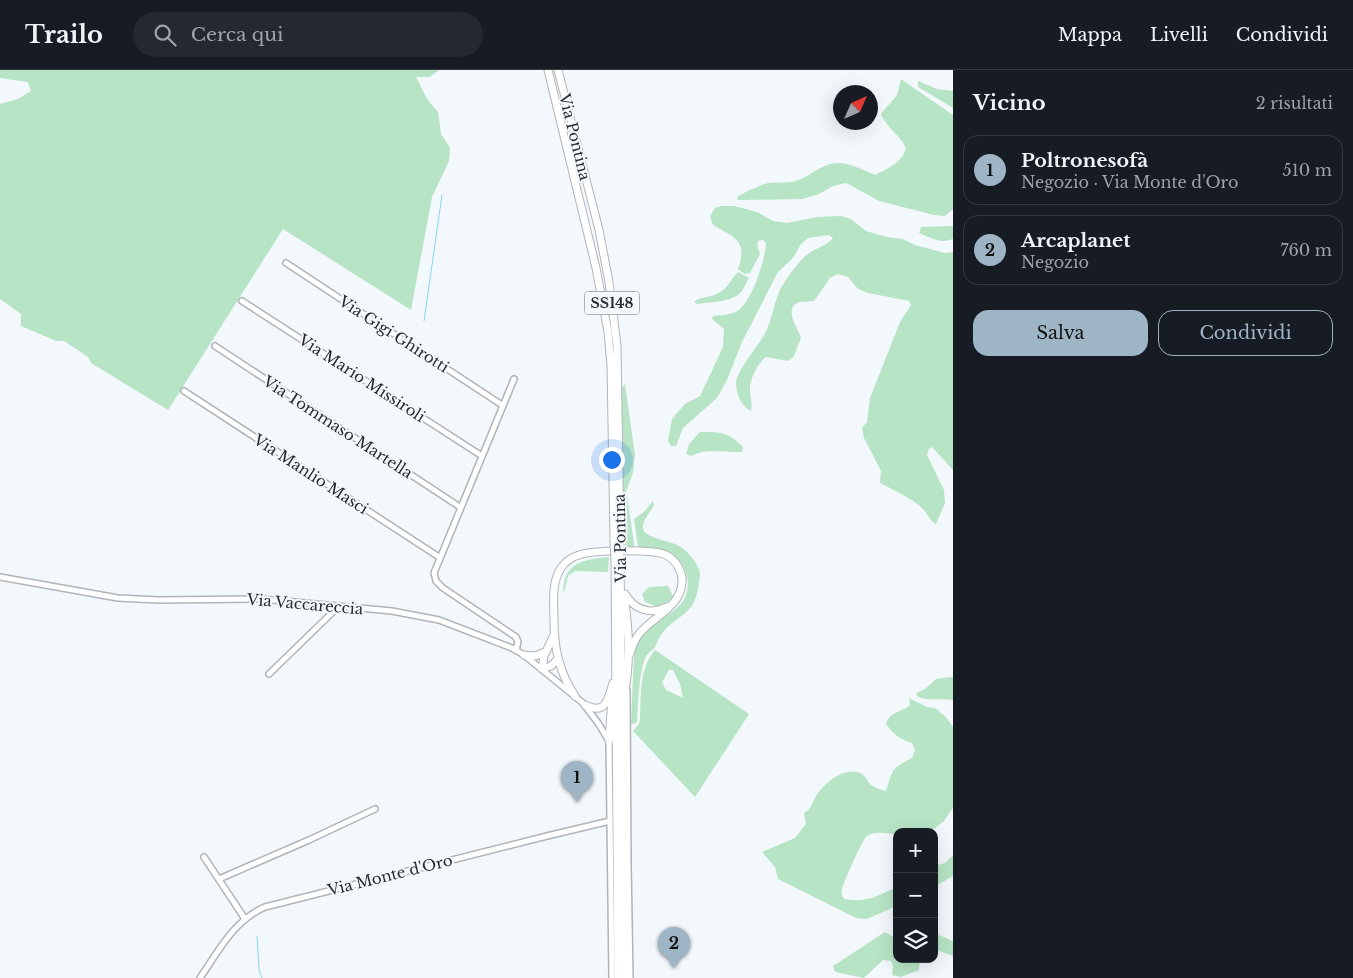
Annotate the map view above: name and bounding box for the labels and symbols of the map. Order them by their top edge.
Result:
north arrow [833,85,878,130]
street label: Via Pontina [555,91,595,183]
street label: Via Gigi Ghirotti [335,291,453,377]
road number: SS148 [584,292,640,314]
street label: Via Mario Missiroli [294,329,429,426]
street label: Via Tommaso Martella [259,371,417,483]
street label: Via Manlio Masci [249,429,372,518]
your location [599,447,625,473]
street label: Via Pontina [610,493,630,583]
street label: Via Vaccareccia [245,589,365,619]
pin: 1 [561,761,593,802]
street label: Via Monte d'Oro [325,850,455,900]
pin: 2 [658,927,690,968]

